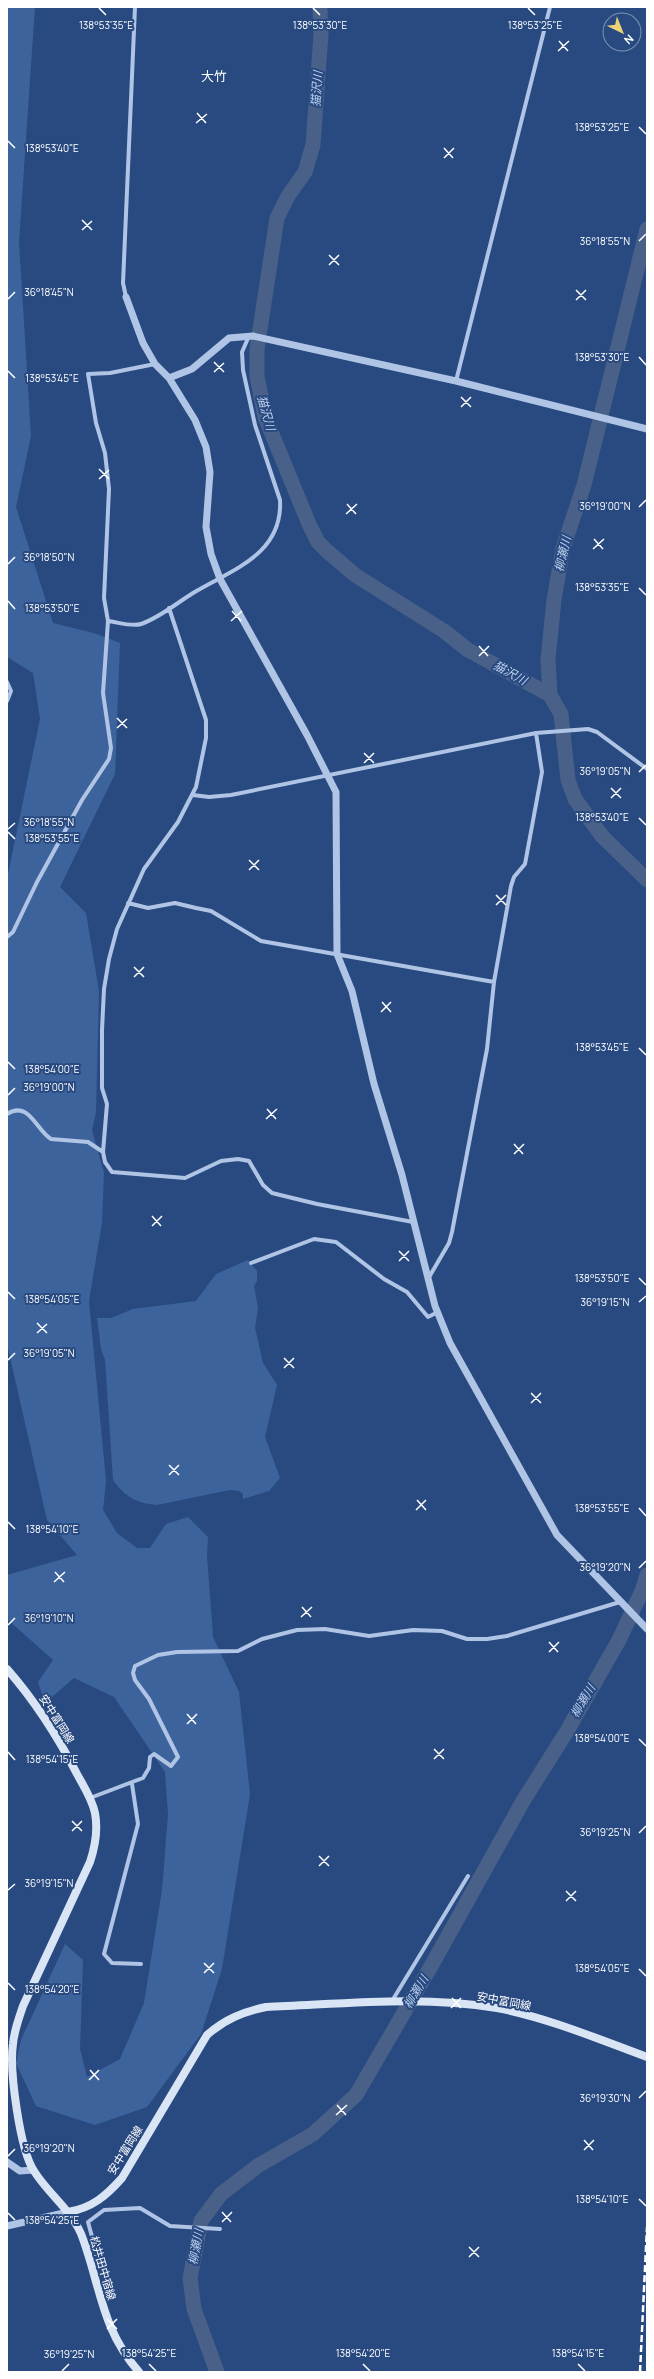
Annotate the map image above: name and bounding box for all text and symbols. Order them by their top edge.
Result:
north arrow [602,12,642,52]
text: 138°53'35"E [79,18,133,32]
text: 138°53'30"E [293,18,348,32]
text: 138°53'25"E [508,18,562,32]
text: N [621,31,637,48]
district label: 大竹 [201,67,227,85]
water label: 猫沢川 [307,68,326,108]
text: 138°53'25"E [575,120,629,134]
text: 138°53'40"E [25,141,79,155]
text: 36°18'55"N [580,234,630,248]
text: 36°18'45"N [24,285,74,299]
text: 138°53'30"E [575,350,630,364]
text: 138°53'45"E [25,371,79,385]
water label: 猫沢川 [253,393,280,434]
text: 36°19'00"N [579,499,631,513]
water label: 柳瀬川 [550,532,575,573]
text: 36°18'50"N [24,550,75,564]
text: 138°53'35"E [575,580,629,594]
text: 138°53'50"E [25,601,80,615]
water label: 猫沢川 [490,656,532,690]
text: 36°19'05"N [579,764,631,778]
text: 138°53'40"E [575,810,629,824]
text: 36°18'55"N [24,815,74,829]
text: 138°53'55"E [25,831,79,845]
text: 138°53'45"E [575,1040,629,1054]
text: 138°54'00"E [24,1062,80,1076]
text: 36°19'00"N [23,1080,75,1094]
text: 138°53'50"E [575,1271,630,1285]
text: 138°54'05"E [25,1292,80,1306]
text: 36°19'15"N [581,1295,630,1309]
text: 36°19'05"N [23,1346,75,1360]
text: 138°53'55"E [575,1501,629,1515]
text: 138°54'10"E [26,1522,79,1536]
text: 36°19'20"N [579,1560,631,1574]
text: 36°19'10"N [24,1611,74,1625]
water label: 柳瀬川 [566,1679,600,1721]
street label: 安中富岡線 [36,1691,78,1746]
text: 138°54'00"E [574,1731,630,1745]
text: 138°54'15"E [26,1752,79,1766]
text: 36°19'25"N [580,1825,631,1839]
text: 36°19'15"N [25,1876,74,1890]
text: 138°54'05"E [575,1961,630,1975]
water label: 柳瀬川 [399,1970,433,2012]
text: 138°54'20"E [25,1982,80,1996]
street label: 安中富岡線 [476,1988,533,2013]
text: 36°19'30"N [580,2091,631,2105]
street label: 安中富岡線 [104,2122,146,2177]
text: 36°19'20"N [23,2141,75,2155]
text: 138°54'10"E [576,2192,629,2206]
text: 138°54'25"E [25,2213,79,2227]
water label: 柳瀬川 [184,2226,207,2266]
street label: 松井田中宿線 [87,2234,120,2302]
text: 138°54'25"E [122,2346,176,2360]
text: 138°54'20"E [336,2346,391,2360]
text: 138°54'15"E [552,2346,605,2360]
text: 36°19'25"N [44,2347,95,2361]

